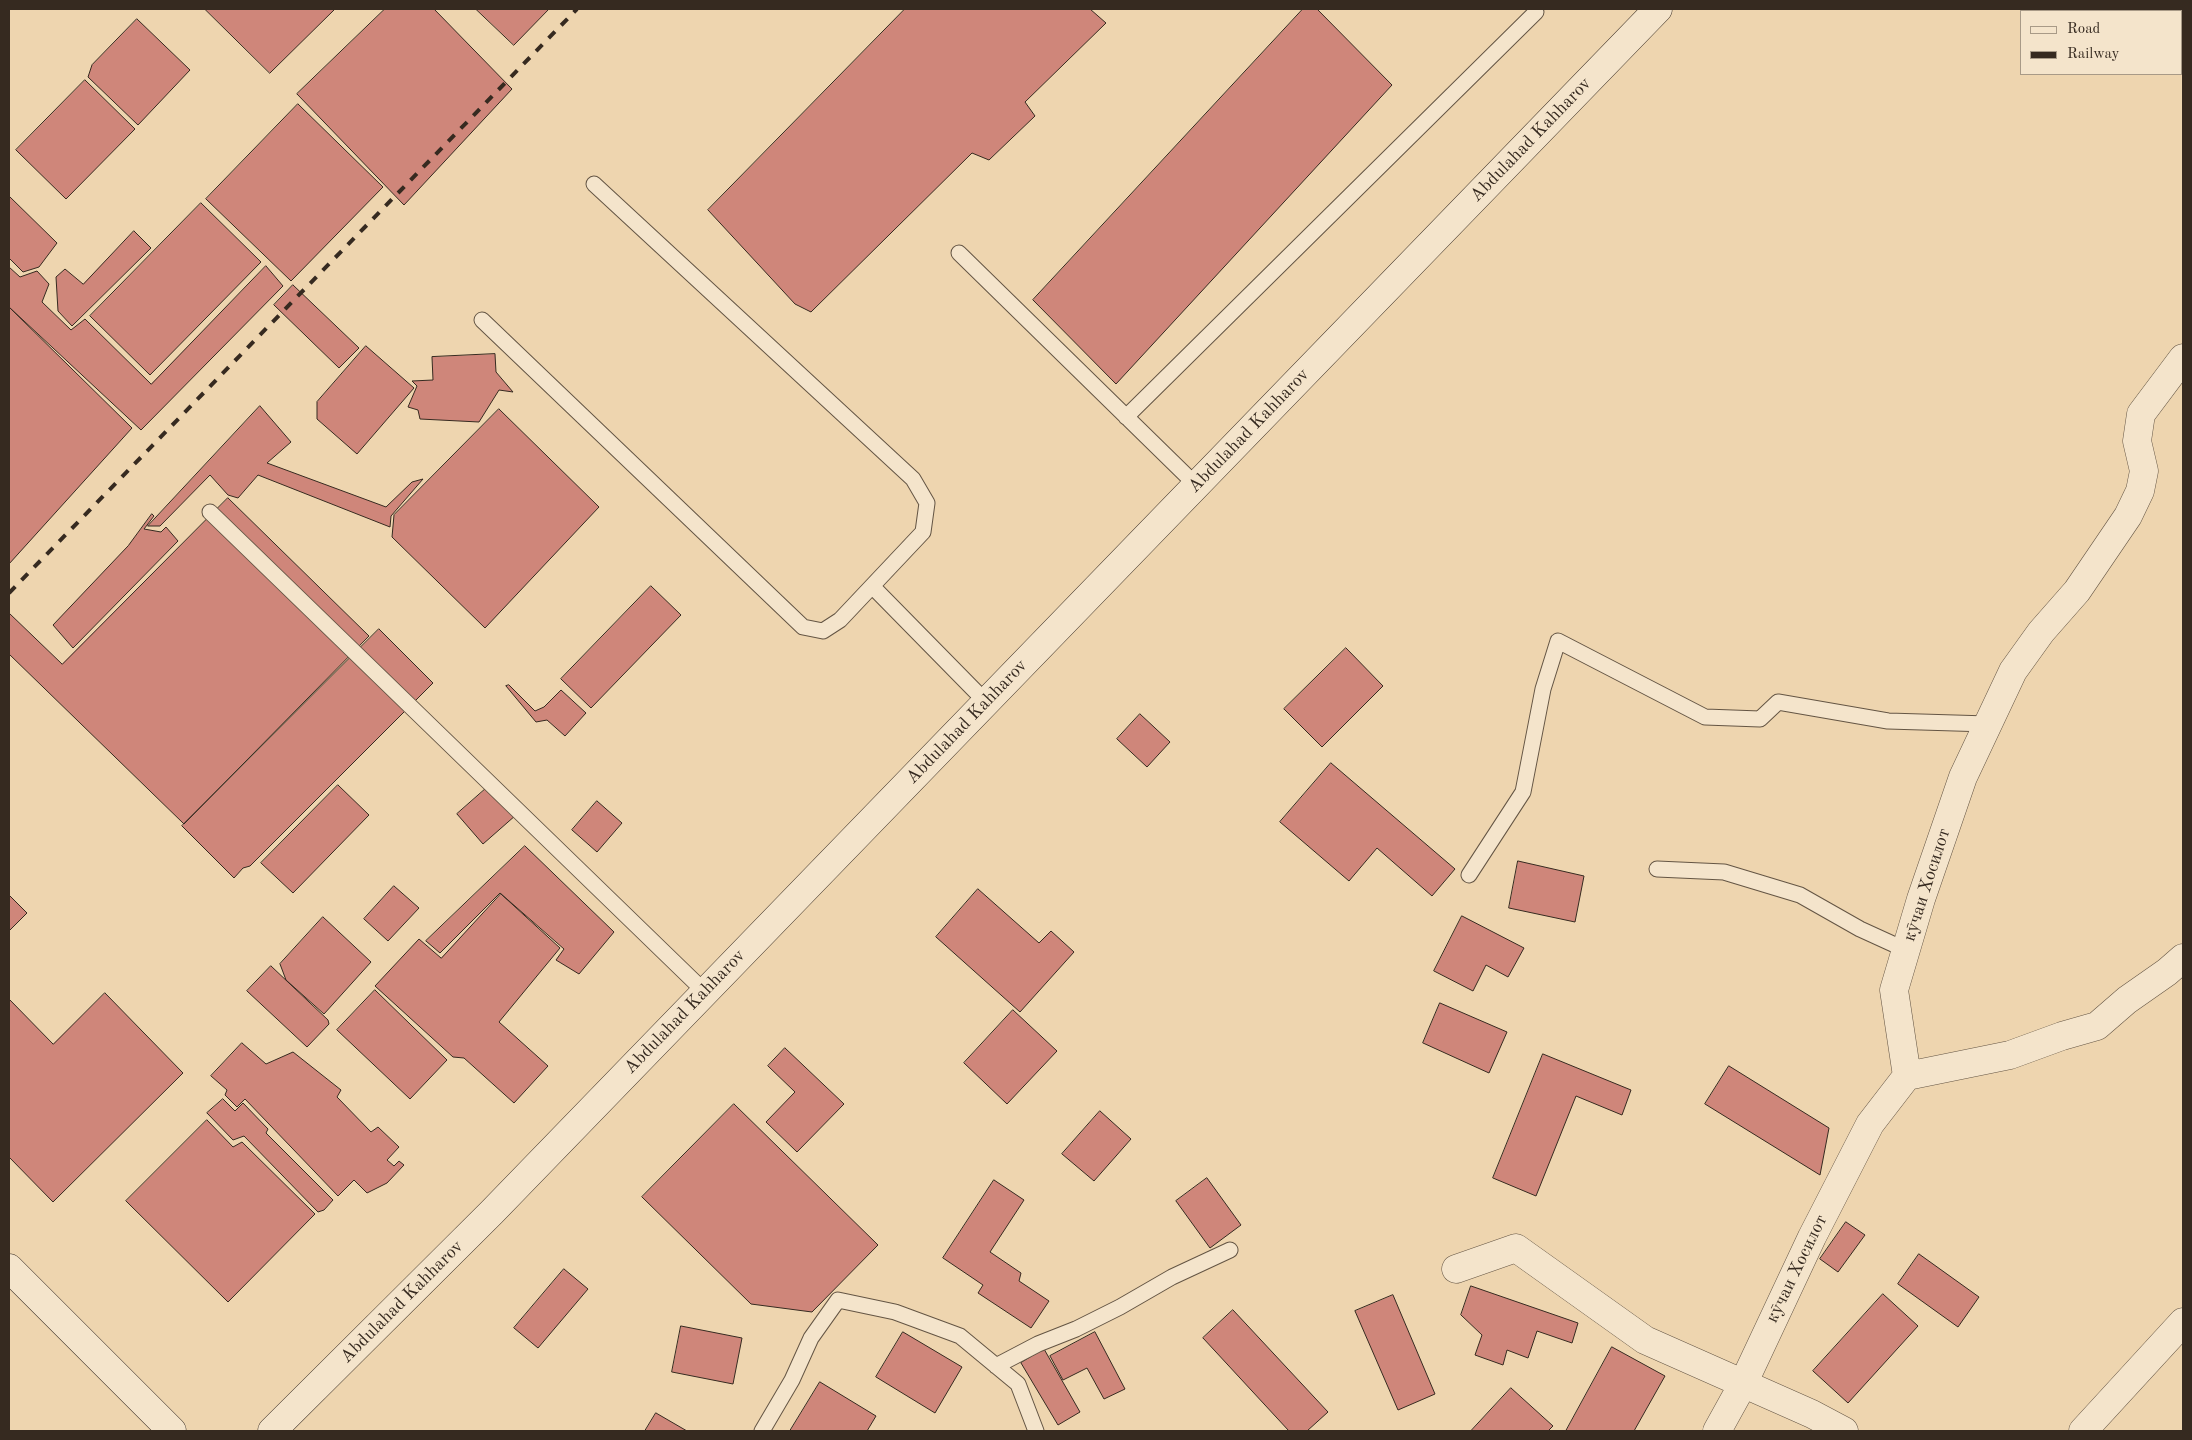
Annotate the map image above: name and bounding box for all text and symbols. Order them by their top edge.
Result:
legend [2020,10,2182,75]
text: Road [2067,22,2100,37]
text: Railway [2067,47,2120,62]
street label: Abdulahad Kahharov [1466,73,1596,207]
street label: Abdulahad Kahharov [1184,364,1314,498]
street label: Abdulahad Kahharov [902,655,1032,789]
street label: кӯчаи Хосилот [1899,826,1955,944]
street label: Abdulahad Kahharov [620,945,750,1079]
street label: кӯчаи Хосилот [1762,1212,1832,1326]
street label: Abdulahad Kahharov [336,1236,468,1368]

